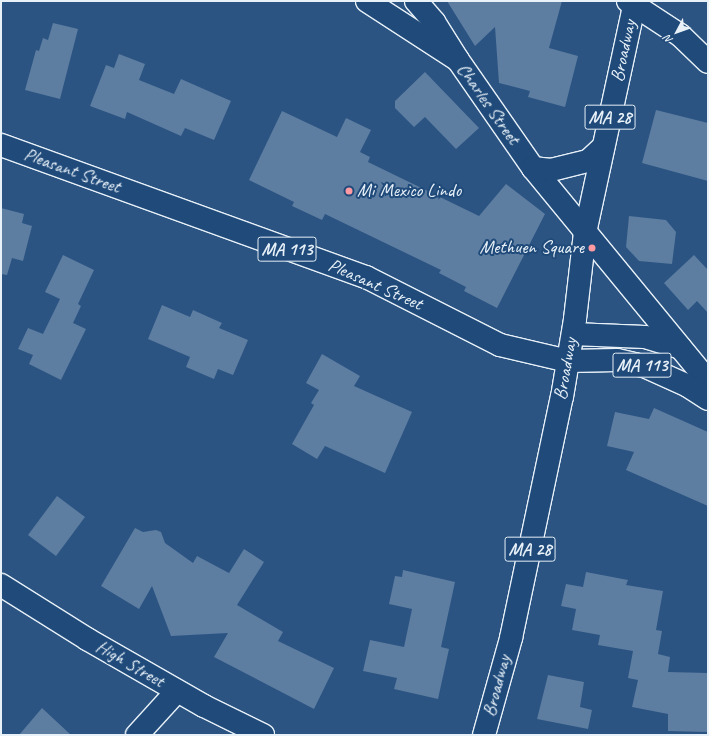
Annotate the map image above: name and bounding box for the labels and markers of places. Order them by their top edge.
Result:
place label: Mi Mexico Lindo [357,180,461,202]
marker: Mi Mexico Lindo [344,186,354,196]
place label: Methuen Square [479,237,584,259]
marker: Methuen Square [587,243,597,253]

